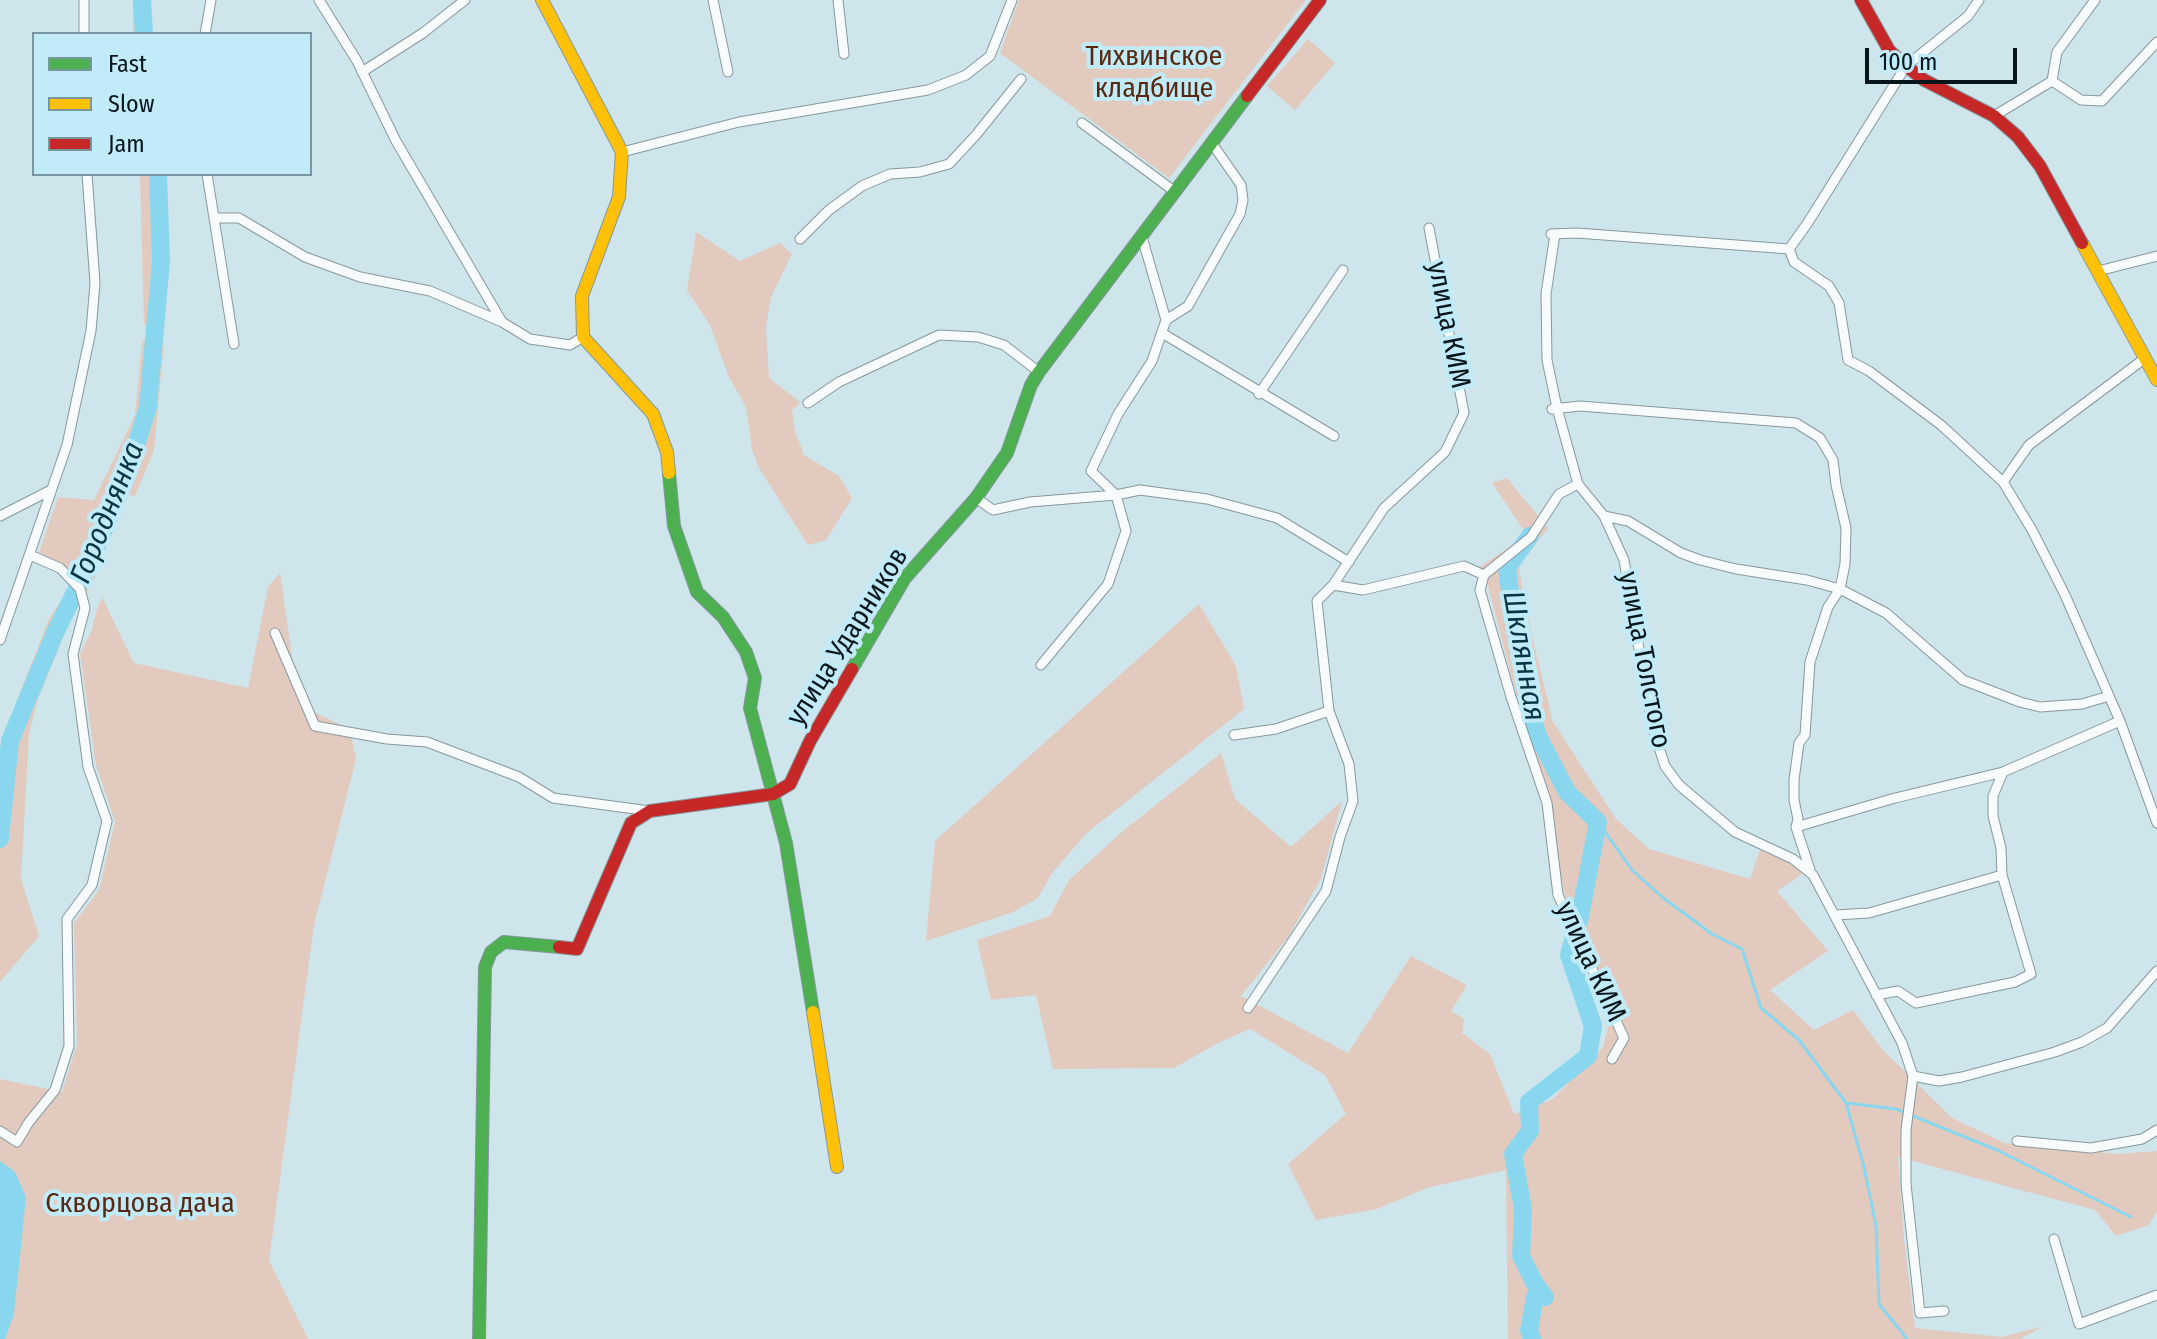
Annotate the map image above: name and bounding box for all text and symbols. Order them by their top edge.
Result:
legend [32,32,312,176]
scale bar [1869,32,2021,82]
park label: Тихвинское кладбище [1086,40,1222,106]
text: 100 m [1879,48,1937,76]
text: Fast [108,50,147,78]
text: Slow [108,90,154,118]
text: Jam [108,130,145,158]
street label: улица КИМ [1419,259,1477,391]
water label: Городнянка [63,437,153,589]
street label: улица Ударников [780,542,916,732]
street label: улица Толстого [1610,569,1678,751]
water label: Шклянная [1494,588,1552,724]
street label: улица КИМ [1548,897,1632,1027]
park label: Скворцова дача [45,1187,235,1221]

